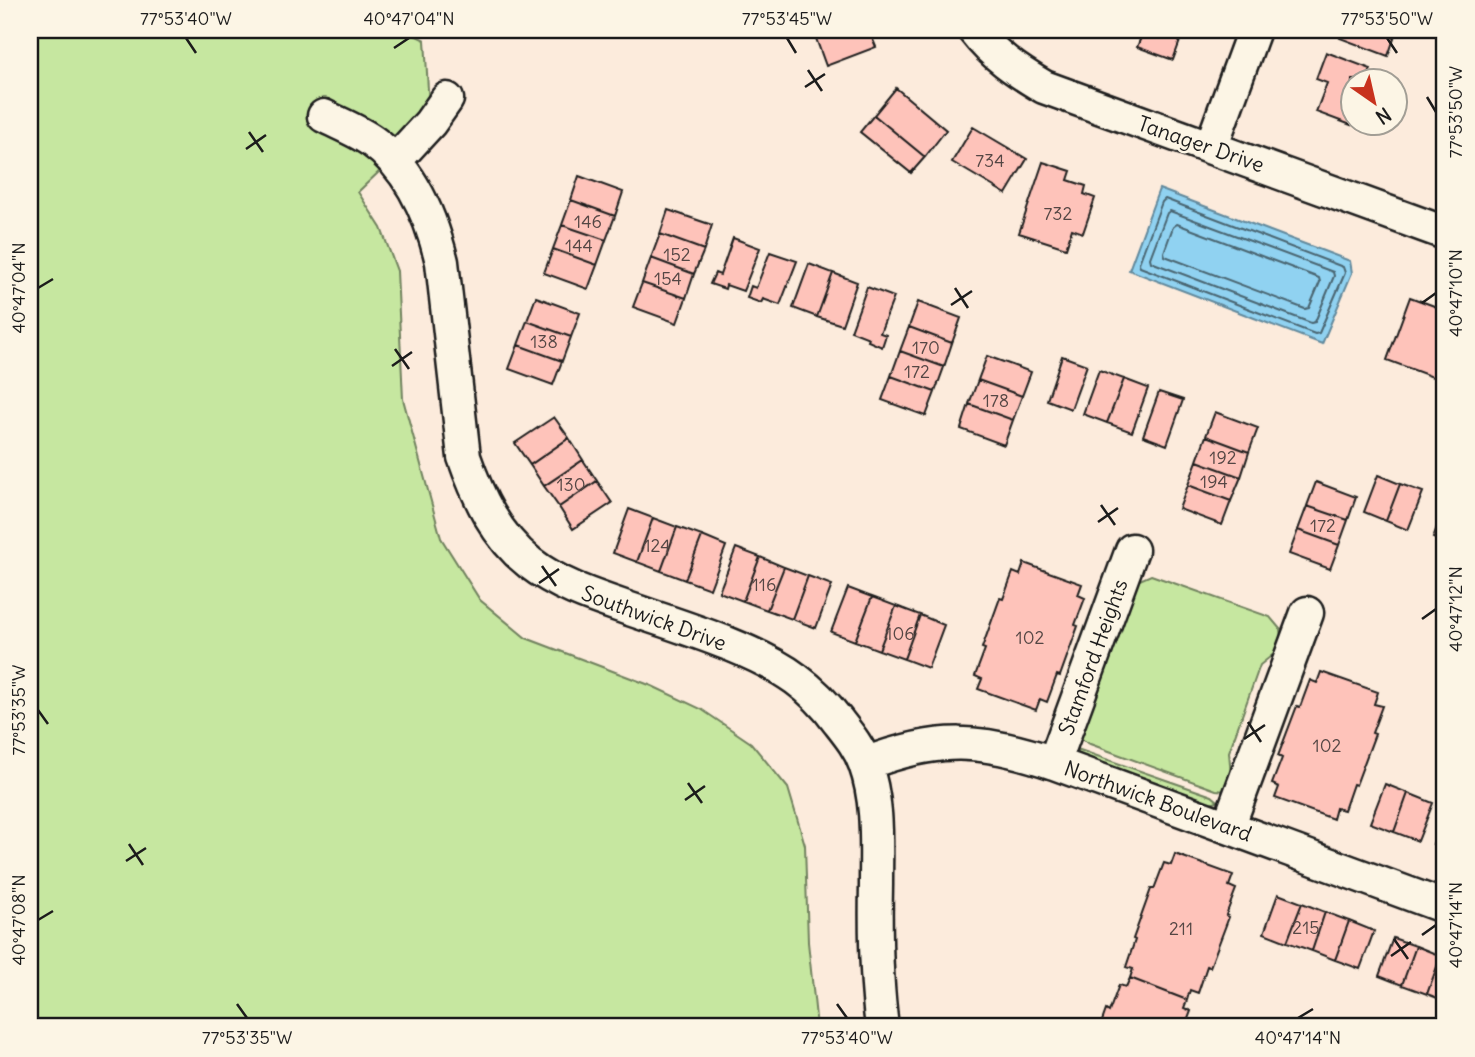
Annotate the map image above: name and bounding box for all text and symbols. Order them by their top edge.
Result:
text: 77°53'40"W [140,7,232,30]
text: 40°47'04"N [363,7,455,30]
text: 77°53'45"W [742,7,832,30]
text: 77°53'50"W [1341,7,1433,30]
north arrow [1338,66,1408,136]
text: 77°53'50"W [1444,66,1467,158]
text: N [1371,102,1396,130]
street label: Tanager Drive [1134,110,1268,178]
house number: 734 [975,149,1005,172]
house number: 732 [1044,202,1073,225]
house number: 146 [574,210,602,233]
house number: 144 [565,234,593,257]
text: 40°47'04"N [7,242,30,334]
house number: 152 [663,243,691,266]
text: 40°47'10"N [1444,249,1467,337]
house number: 154 [654,267,682,290]
house number: 138 [530,330,558,353]
house number: 170 [912,336,940,359]
house number: 172 [904,360,930,383]
house number: 178 [983,389,1009,412]
house number: 192 [1209,446,1237,469]
house number: 194 [1200,470,1228,493]
house number: 130 [556,473,586,496]
house number: 172 [1310,514,1336,537]
house number: 124 [643,534,671,557]
text: 40°47'12"N [1444,566,1467,652]
house number: 116 [752,573,776,596]
street label: Stamford Heights [1052,575,1134,739]
street label: Southwick Drive [578,579,730,657]
house number: 106 [885,622,915,645]
house number: 102 [1016,626,1045,649]
text: 77°53'35"W [7,665,30,755]
house number: 102 [1313,734,1342,757]
street label: Northwick Boulevard [1060,754,1256,848]
text: 40°47'08"N [7,874,30,966]
text: 40°47'14"N [1444,882,1467,968]
house number: 215 [1292,916,1320,939]
house number: 211 [1169,917,1193,940]
text: 77°53'35"W [202,1026,292,1049]
text: 77°53'40"W [801,1026,893,1049]
text: 40°47'14"N [1255,1026,1341,1049]

